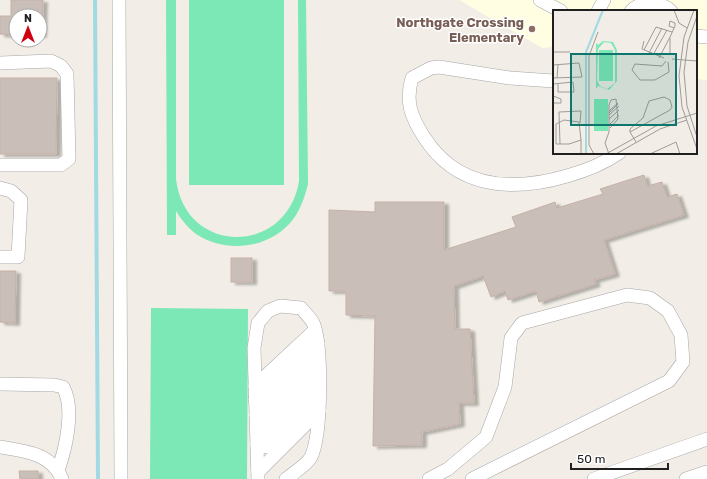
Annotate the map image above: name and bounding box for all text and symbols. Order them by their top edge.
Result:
north arrow [8,8,48,48]
inset map [553,10,697,154]
text: N [24,12,32,25]
place label: Northgate Crossing Elementary [396,15,524,45]
marker: Northgate Crossing Elementary [527,24,537,34]
scale bar [571,445,668,471]
text: 50 m [577,452,605,466]

